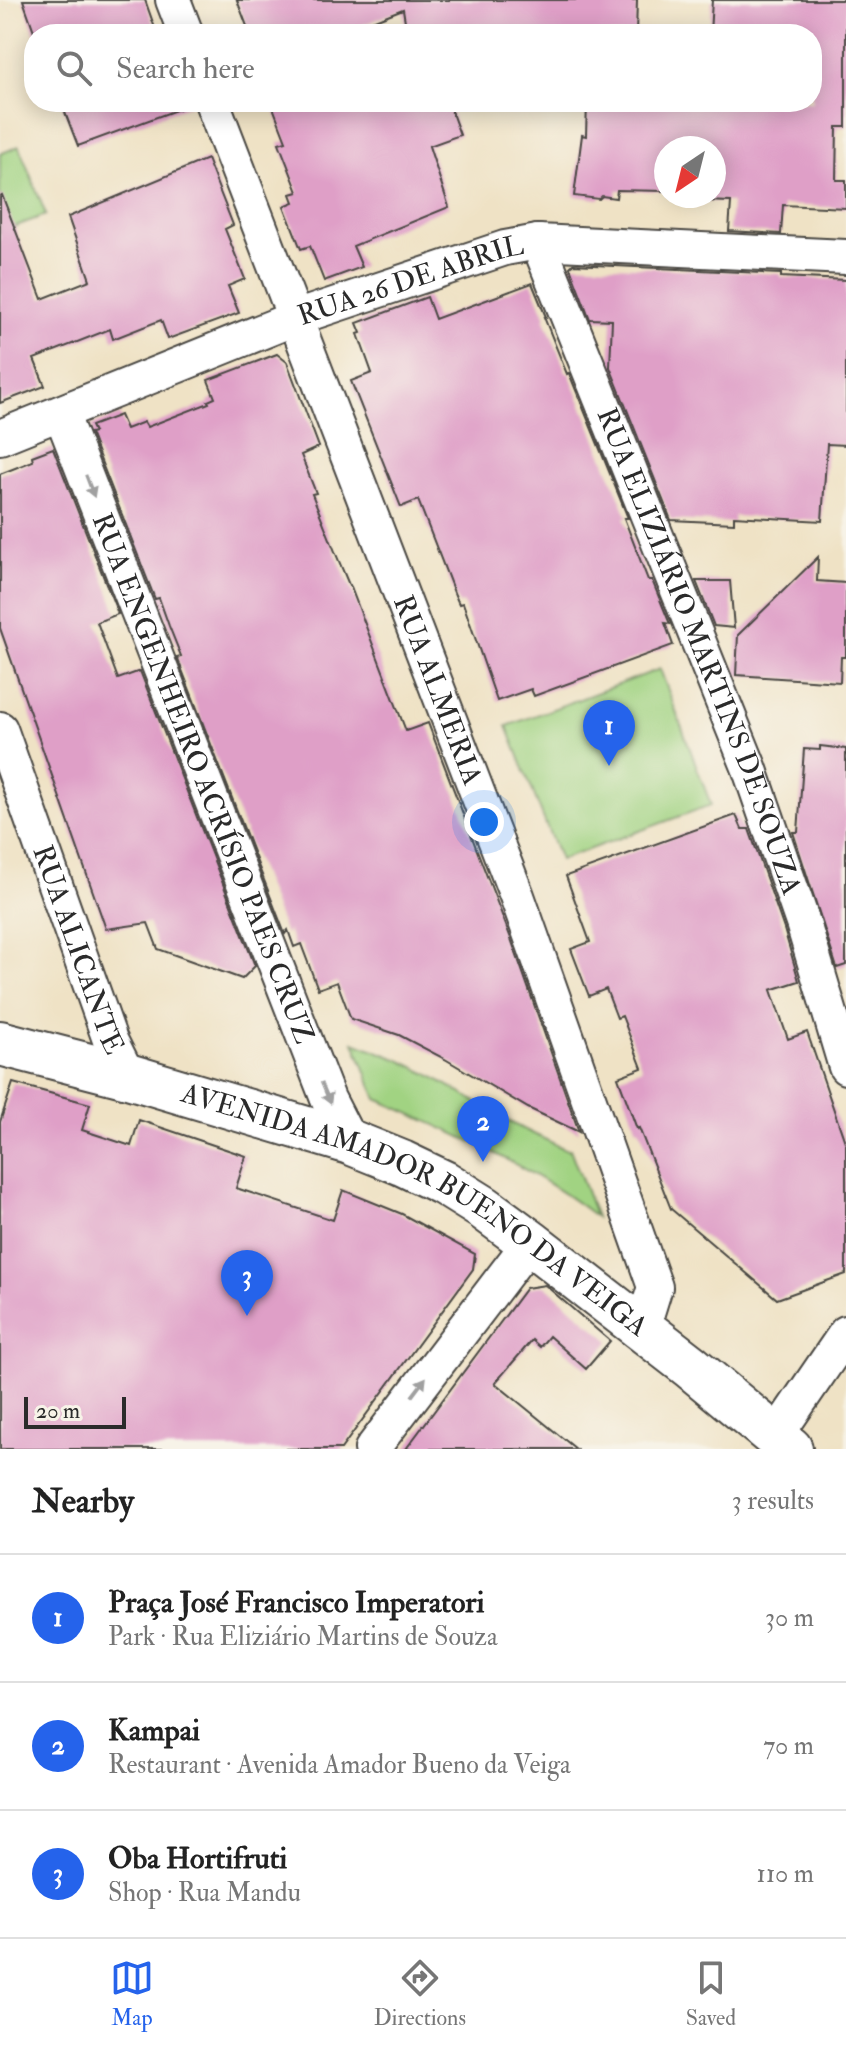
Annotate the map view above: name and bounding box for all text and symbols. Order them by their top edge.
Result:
search box [24,24,822,112]
icon: search [52,46,96,90]
text: Search here [116,50,255,87]
north arrow [654,136,726,208]
street label: RUA 26 DE ABRIL [293,227,526,333]
street label: RUA ELIZIÁRIO MARTINS DE SOUZA [589,403,809,899]
one-way arrow [84,474,97,498]
street label: RUA ENGENHEIRO ACRÍSIO PAES CRUZ [84,508,322,1048]
street label: RUA ALMERIA [386,590,490,790]
pin: 1 [583,700,635,766]
your location [464,802,504,842]
street label: RUA ALICANTE [25,840,132,1060]
street label: AVENIDA AMADOR BUENO DA VEIGA [176,1075,655,1344]
one-way arrow [320,1082,333,1105]
pin: 2 [457,1096,509,1162]
pin: 3 [221,1250,273,1316]
one-way arrow [410,1377,426,1397]
scale bar [24,1393,126,1429]
text: 20 m [36,1397,80,1425]
text: Nearby [32,1480,134,1523]
text: 3 results [732,1485,814,1517]
text: Praça José Francisco Imperatori [108,1584,485,1621]
text: 1 [53,1602,63,1634]
text: 30 m [765,1602,814,1634]
text: Park · Rua Eliziário Martins de Souza [108,1621,498,1653]
text: Kampai [108,1712,200,1749]
text: 2 [51,1730,65,1762]
text: 70 m [763,1730,814,1762]
text: Restaurant · Avenida Amador Bueno da Veiga [108,1749,571,1781]
text: Oba Hortifruti [108,1840,287,1877]
text: 3 [53,1858,63,1890]
text: 110 m [757,1858,814,1890]
text: Shop · Rua Mandu [108,1877,301,1909]
tab: Map [110,1956,154,2032]
tab: Directions [374,1956,466,2032]
tab: Saved [686,1956,736,2032]

